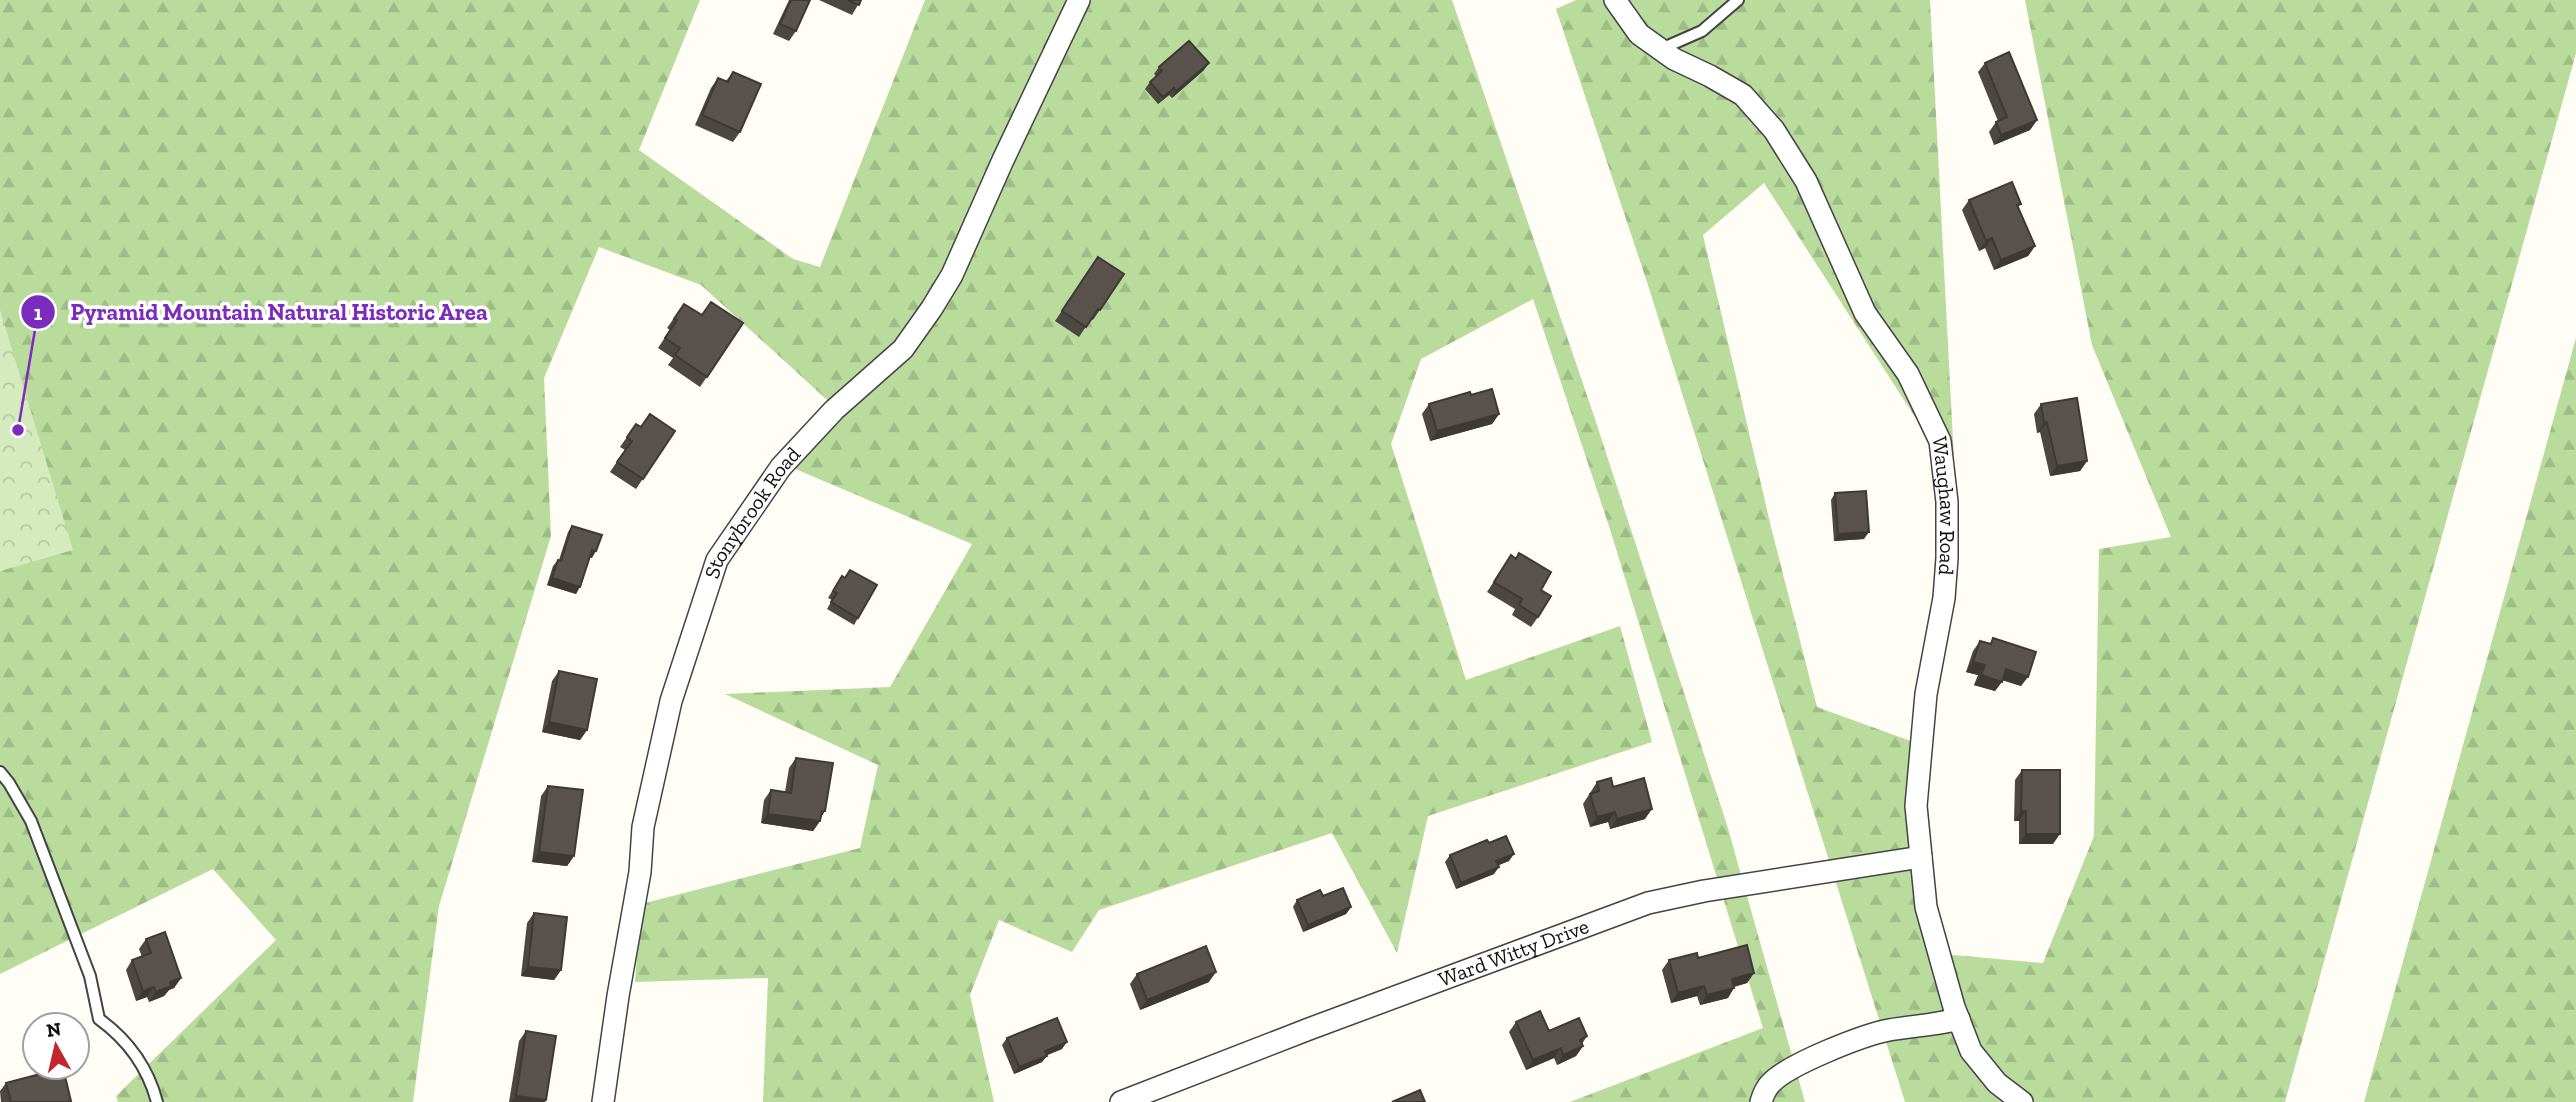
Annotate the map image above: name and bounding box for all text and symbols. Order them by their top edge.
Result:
callout: Pyramid Mountain Natural Historic Area [21,290,502,334]
text: Pyramid Mountain Natural Historic Area [70,298,488,326]
text: 1 [34,300,43,325]
street label: Waughaw Road [1928,435,1960,577]
street label: Stonybrook Road [699,441,806,582]
street label: Ward Witty Drive [1435,913,1592,992]
north arrow [21,1011,91,1081]
text: N [45,1017,62,1042]

